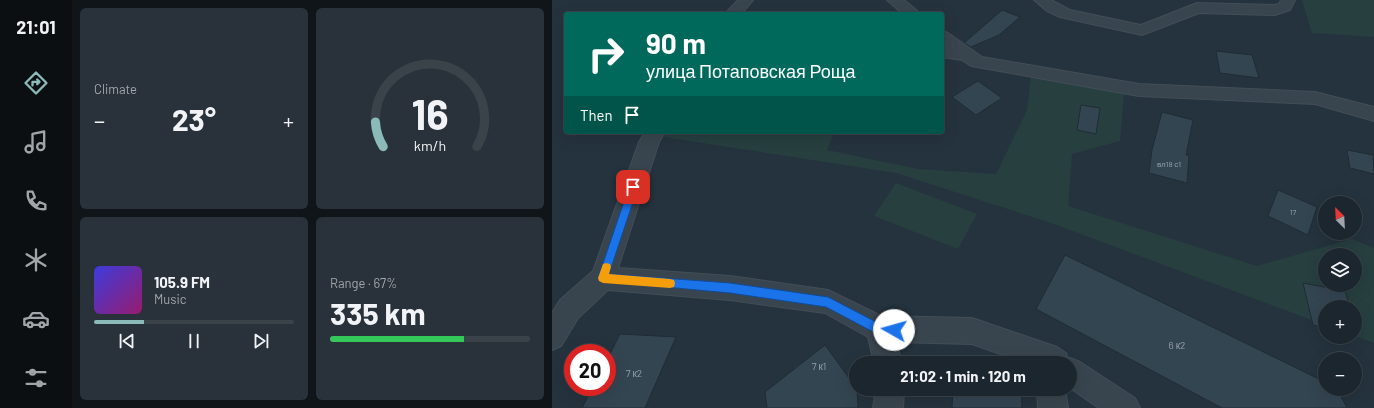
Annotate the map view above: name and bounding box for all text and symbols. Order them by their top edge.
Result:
text: 21:01 [16,16,56,38]
text: 90 m [646,26,706,60]
icon: right [580,28,632,80]
text: улица Потаповская Роща [646,60,855,82]
icon: directions [22,69,50,97]
text: Climate [94,81,137,97]
text: 16 [411,87,449,137]
text: 23° [172,101,216,137]
icon: arrive [621,104,643,126]
text: Then [580,106,613,124]
text: − [94,107,105,133]
text: + [283,107,294,133]
icon: music [22,128,50,156]
text: km/h [414,136,446,153]
house number: вл18 с1 [1157,159,1181,169]
pin [616,170,650,204]
icon: arrive [622,176,644,198]
icon: phone [22,187,50,215]
north arrow [1318,196,1362,240]
map controls [1318,196,1362,396]
house number: 17 [1290,207,1297,217]
icon: climate [22,246,50,274]
button: layers [1318,248,1362,292]
text: 105.9 FM [154,273,210,291]
text: Range · 67% [330,275,397,291]
text: Music [154,291,187,307]
text: 335 km [330,295,426,331]
button: + [1318,300,1362,344]
icon: car [22,305,50,333]
position arrow [873,309,915,351]
icon: previous [116,330,138,352]
icon: pause [183,330,205,352]
icon: next [250,330,272,352]
house number: 6 к2 [1169,339,1185,351]
speed limit sign: 20 [564,344,616,396]
button: − [1318,352,1362,396]
house number: 7 к1 [812,360,826,372]
icon: filters [22,364,50,392]
house number: 7 к2 [626,367,642,379]
text: 21:02 · 1 min · 120 m [900,367,1026,385]

